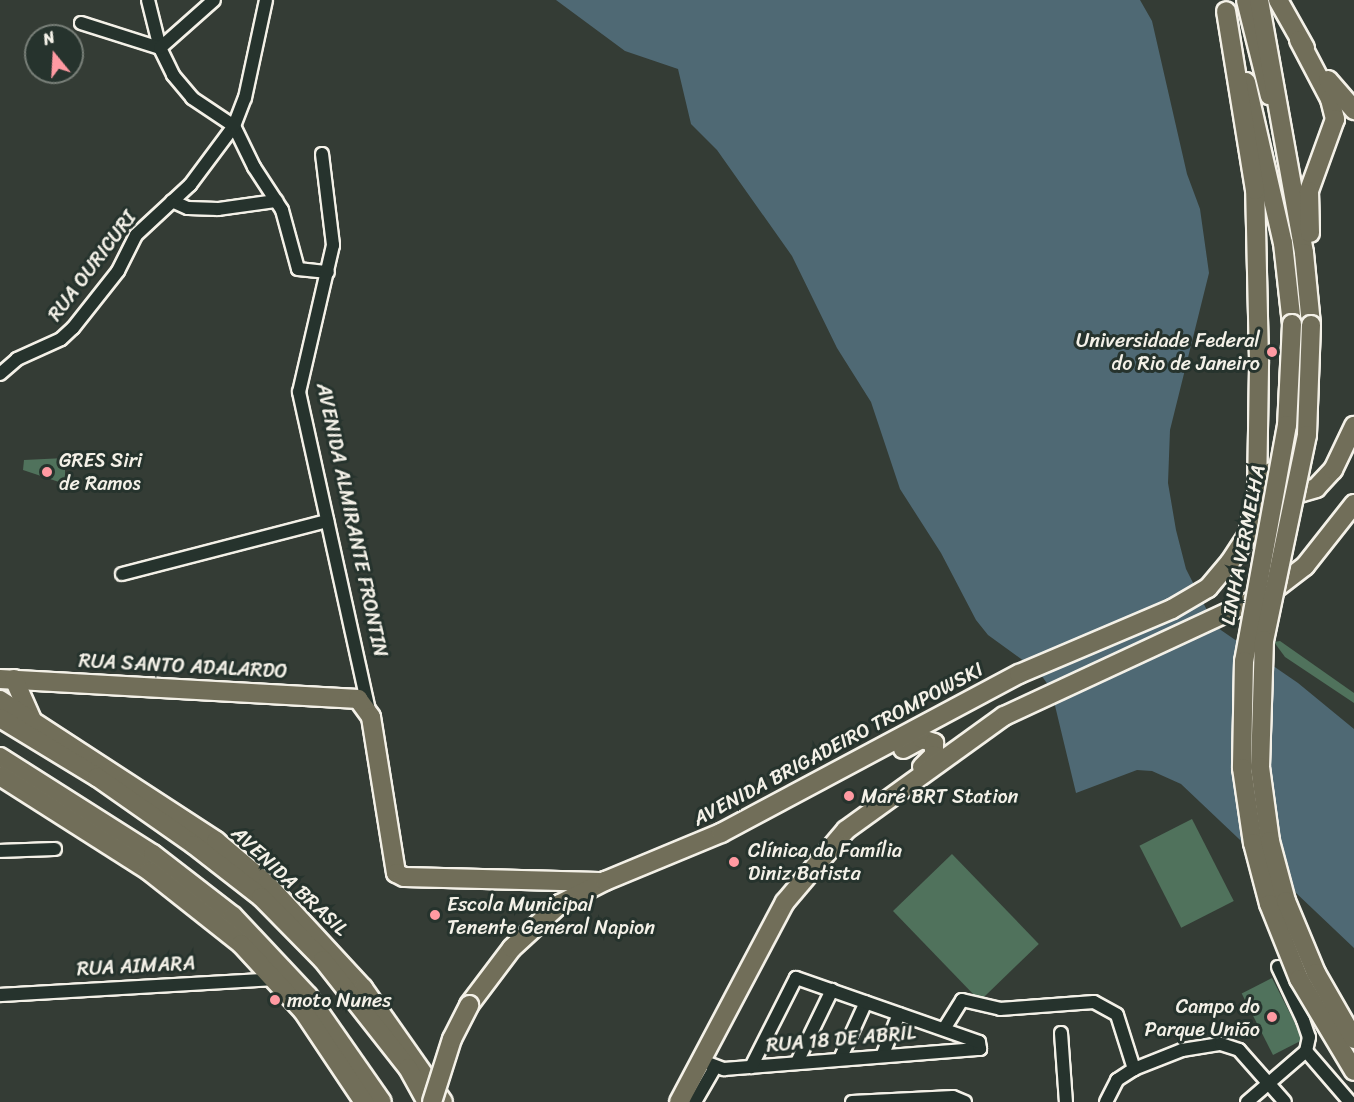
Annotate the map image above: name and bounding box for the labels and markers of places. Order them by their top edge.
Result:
place label: Universidade Federal do Rio de Janeiro [1075,328,1260,375]
marker: Universidade Federal do Rio de Janeiro [1265,345,1279,359]
place label: GRES Siri de Ramos [59,448,142,495]
marker: GRES Siri de Ramos [40,465,54,479]
place label: Maré BRT Station [861,784,1017,808]
marker: Maré BRT Station [842,789,856,803]
place label: Clínica da Família Diniz Batista [748,838,902,885]
marker: Clínica da Família Diniz Batista [725,853,743,871]
place label: Escola Municipal Tenente General Napion [447,892,655,939]
marker: Escola Municipal Tenente General Napion [428,908,442,922]
place label: moto Nunes [287,988,391,1012]
marker: moto Nunes [268,993,282,1007]
place label: Campo do Parque União [1145,994,1260,1041]
marker: Campo do Parque União [1265,1010,1279,1024]

